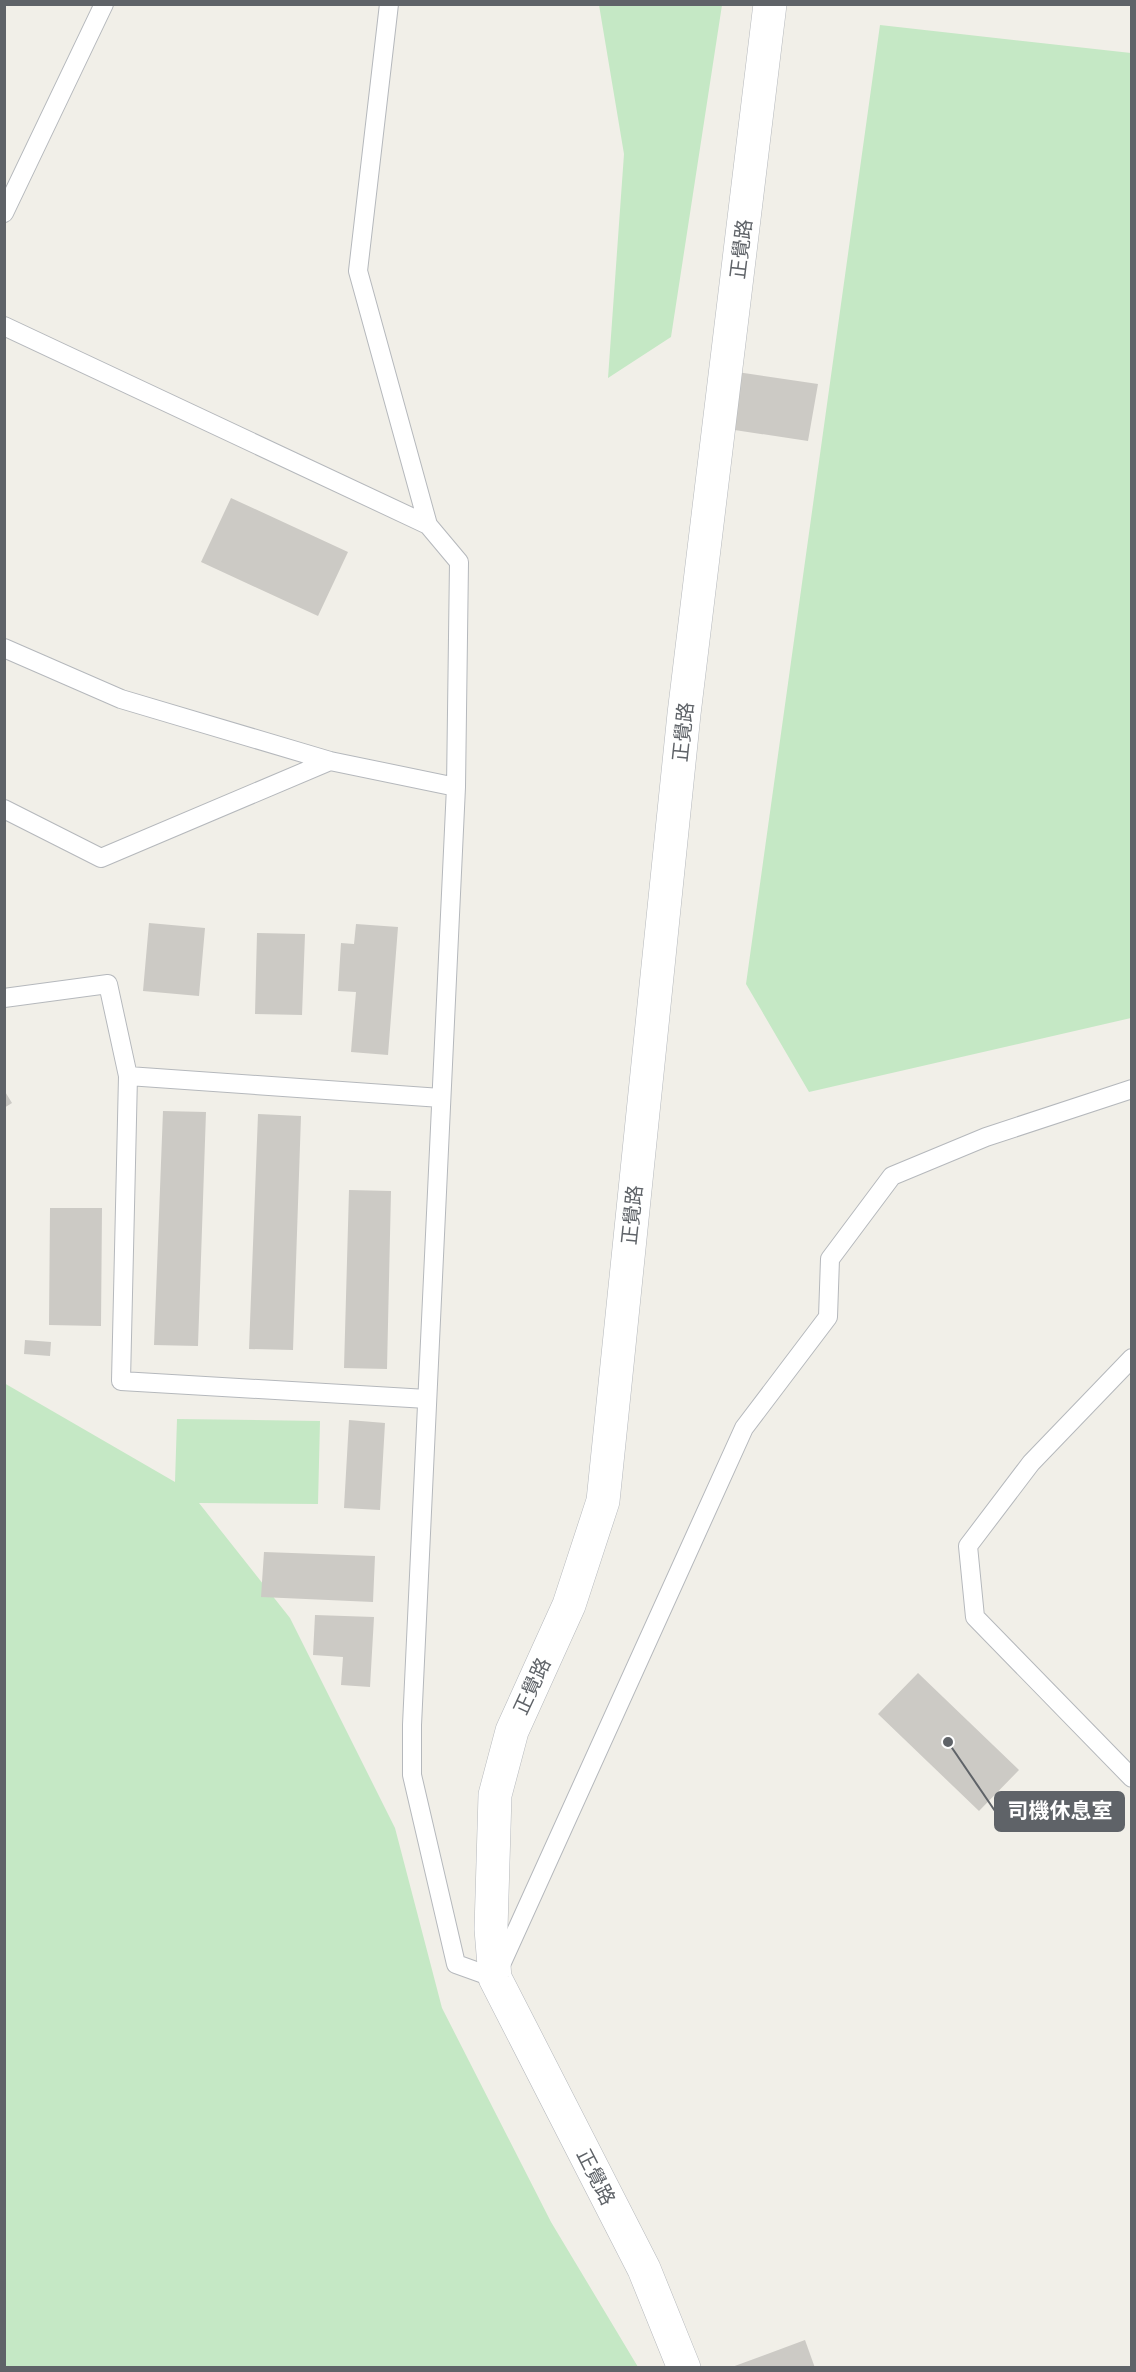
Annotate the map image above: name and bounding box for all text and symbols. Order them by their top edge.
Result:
street label: 正覺路 [726,218,756,280]
street label: 正覺路 [669,701,697,763]
street label: 正覺路 [618,1184,646,1246]
street label: 正覺路 [509,1654,555,1718]
callout: 司機休息室 [995,1792,1124,1831]
text: 司機休息室 [1008,1799,1113,1822]
street label: 正覺路 [573,2145,619,2209]

